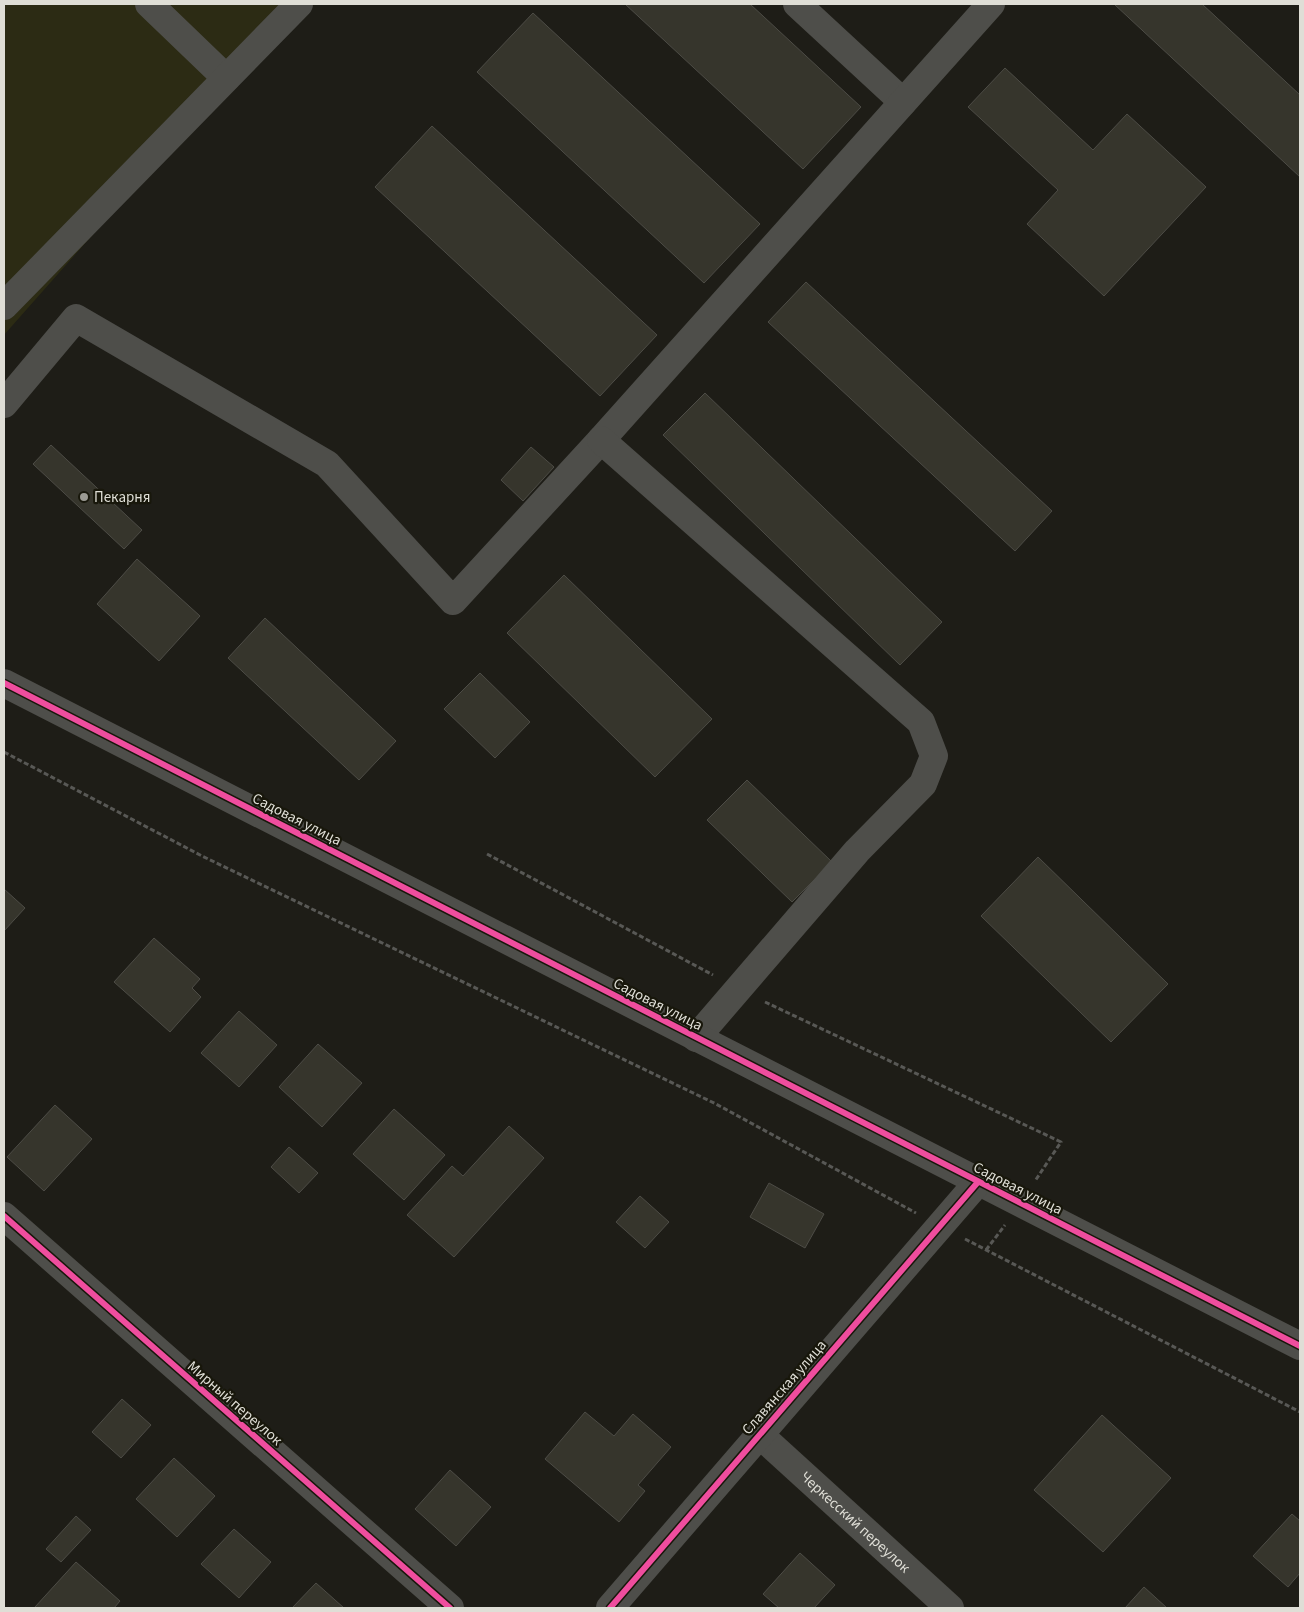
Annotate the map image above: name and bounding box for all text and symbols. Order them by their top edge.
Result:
place label: Пекарня [94,487,150,508]
marker: Пекарня [78,491,90,503]
street label: Садовая улица [249,788,345,851]
street label: Садовая улица [610,973,706,1036]
street label: Садовая улица [970,1157,1066,1220]
street label: Славянская улица [737,1335,832,1439]
street label: Мирный переулок [183,1356,287,1451]
street label: Черкесский переулок [795,1467,915,1578]

